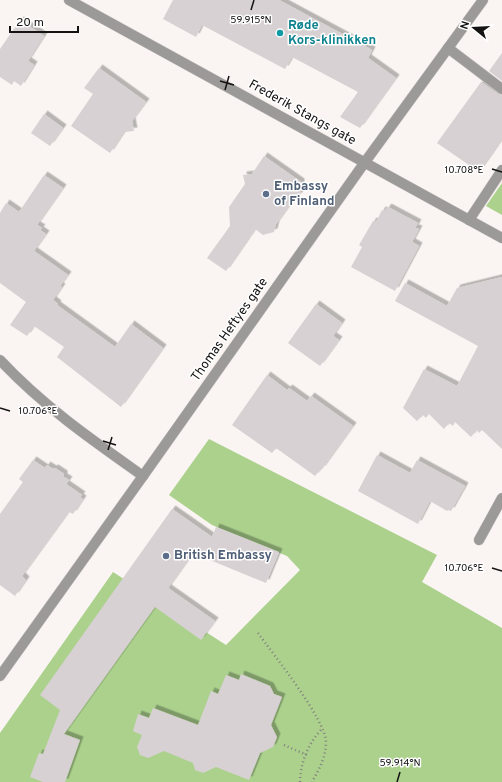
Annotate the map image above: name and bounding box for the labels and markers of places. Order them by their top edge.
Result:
place label: Røde Kors-klinikken [288,18,376,49]
marker: Røde Kors-klinikken [275,28,285,38]
place label: Embassy of Finland [274,179,334,210]
marker: Embassy of Finland [261,189,271,199]
place label: British Embassy [174,548,273,564]
marker: British Embassy [161,551,171,561]

